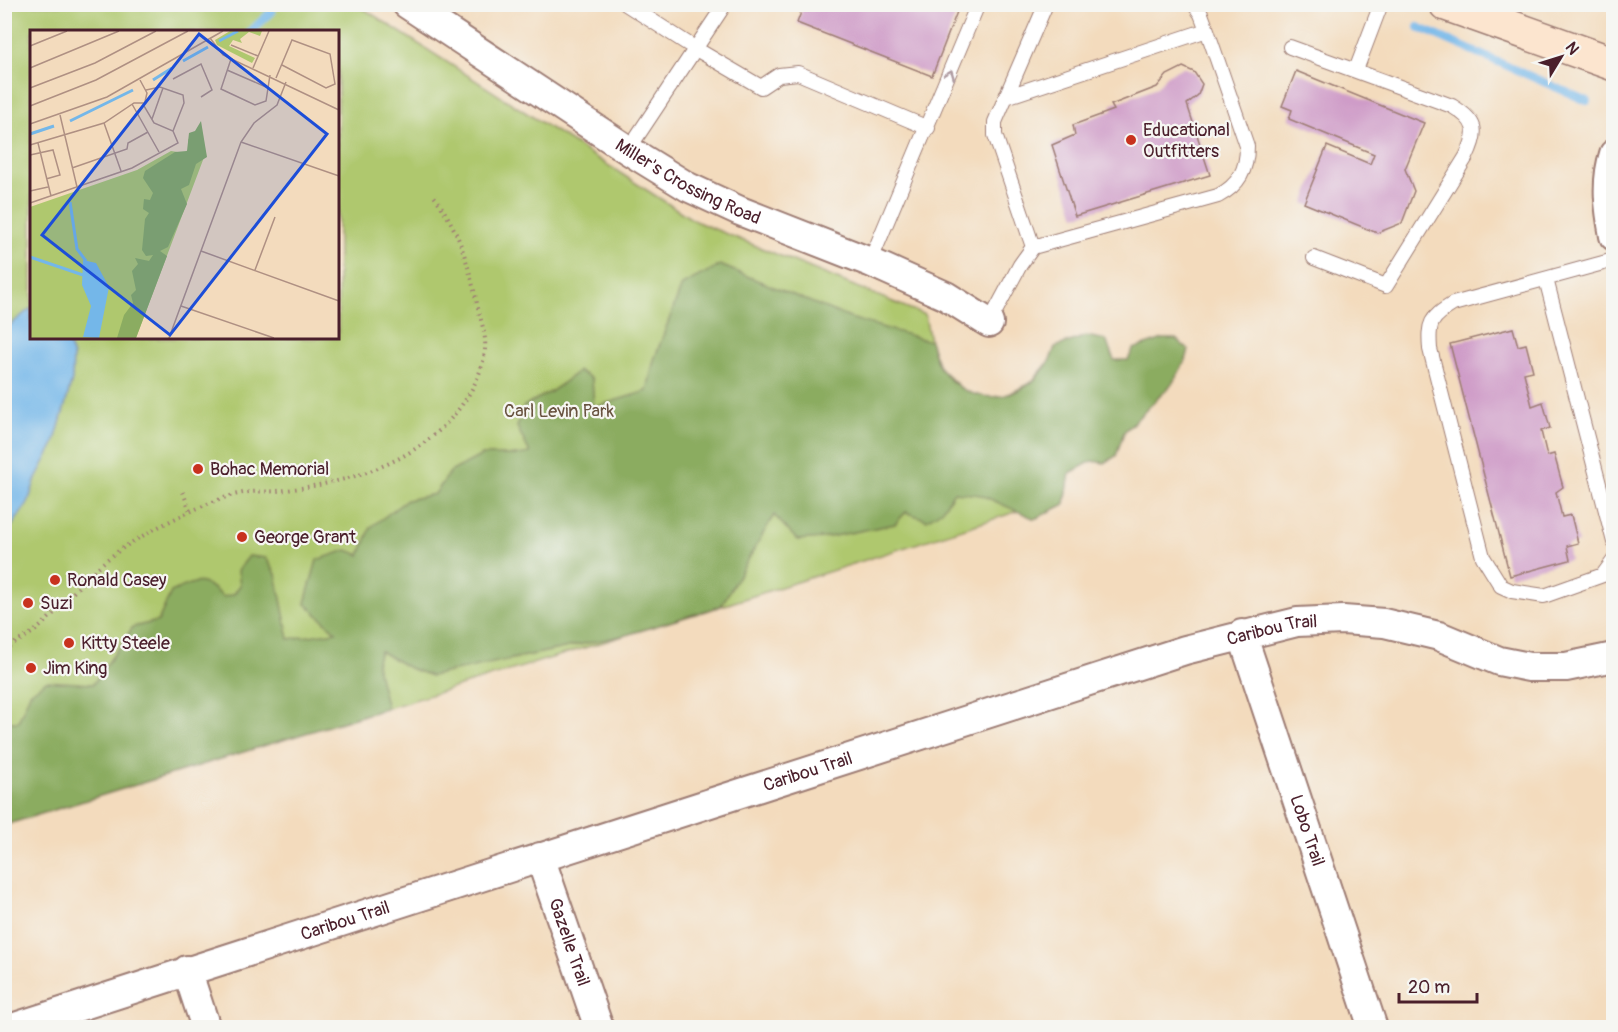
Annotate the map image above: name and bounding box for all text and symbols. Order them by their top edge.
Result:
north arrow [1531,27,1591,87]
inset map [30,30,339,339]
text: N [1561,38,1583,59]
one-way arrow [943,69,955,80]
place label: Educational Outfitters [1143,119,1230,163]
marker: Educational Outfitters [1124,133,1138,147]
street label: Miller's Crossing Road [611,134,764,230]
park label: Carl Levin Park [504,400,614,423]
place label: Bohac Memorial [210,458,329,481]
marker: Bohac Memorial [191,462,205,476]
place label: George Grant [254,526,357,549]
marker: George Grant [235,530,249,544]
place label: Ronald Casey [67,569,167,592]
marker: Ronald Casey [48,573,62,587]
place label: Suzi [40,592,72,615]
marker: Suzi [21,596,35,610]
street label: Caribou Trail [1224,610,1318,651]
place label: Kitty Steele [81,632,170,655]
marker: Kitty Steele [62,636,76,650]
place label: Jim King [43,657,107,680]
marker: Jim King [24,661,38,675]
street label: Caribou Trail [760,747,855,797]
street label: Lobo Trail [1284,792,1329,869]
street label: Gazelle Trail [543,895,595,989]
street label: Caribou Trail [298,896,393,946]
scale bar [1399,966,1477,1004]
text: 20 m [1408,976,1450,999]

